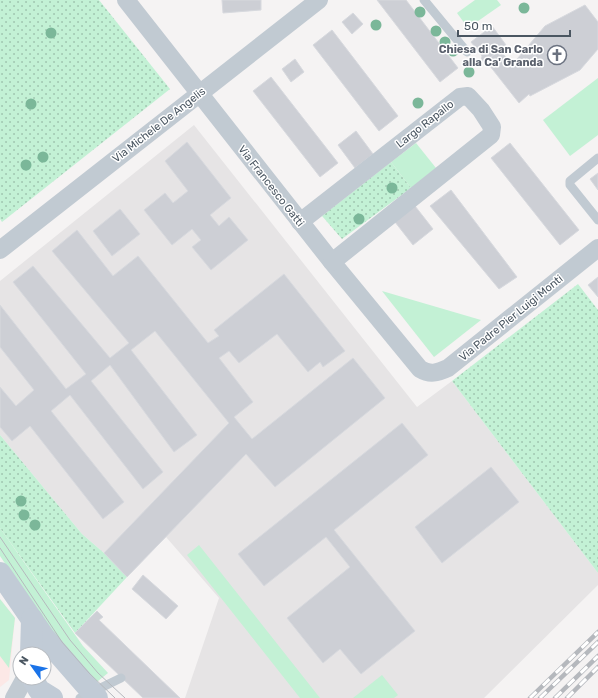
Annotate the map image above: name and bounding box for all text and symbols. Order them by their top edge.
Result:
scale bar [458,12,570,38]
text: 50 m [464,19,492,33]
place label: Chiesa di San Carlo alla Ca' Granda [439,43,543,69]
church icon: Chiesa di San Carlo alla Ca' Granda [546,44,568,66]
street label: Via Michele De Angelis [110,84,208,165]
street label: Largo Rapallo [394,97,456,151]
street label: Via Francesco Gatti [235,143,307,229]
street label: Via Padre Pier Luigi Monti [457,272,565,364]
north arrow [12,646,52,686]
text: N [16,654,32,668]

